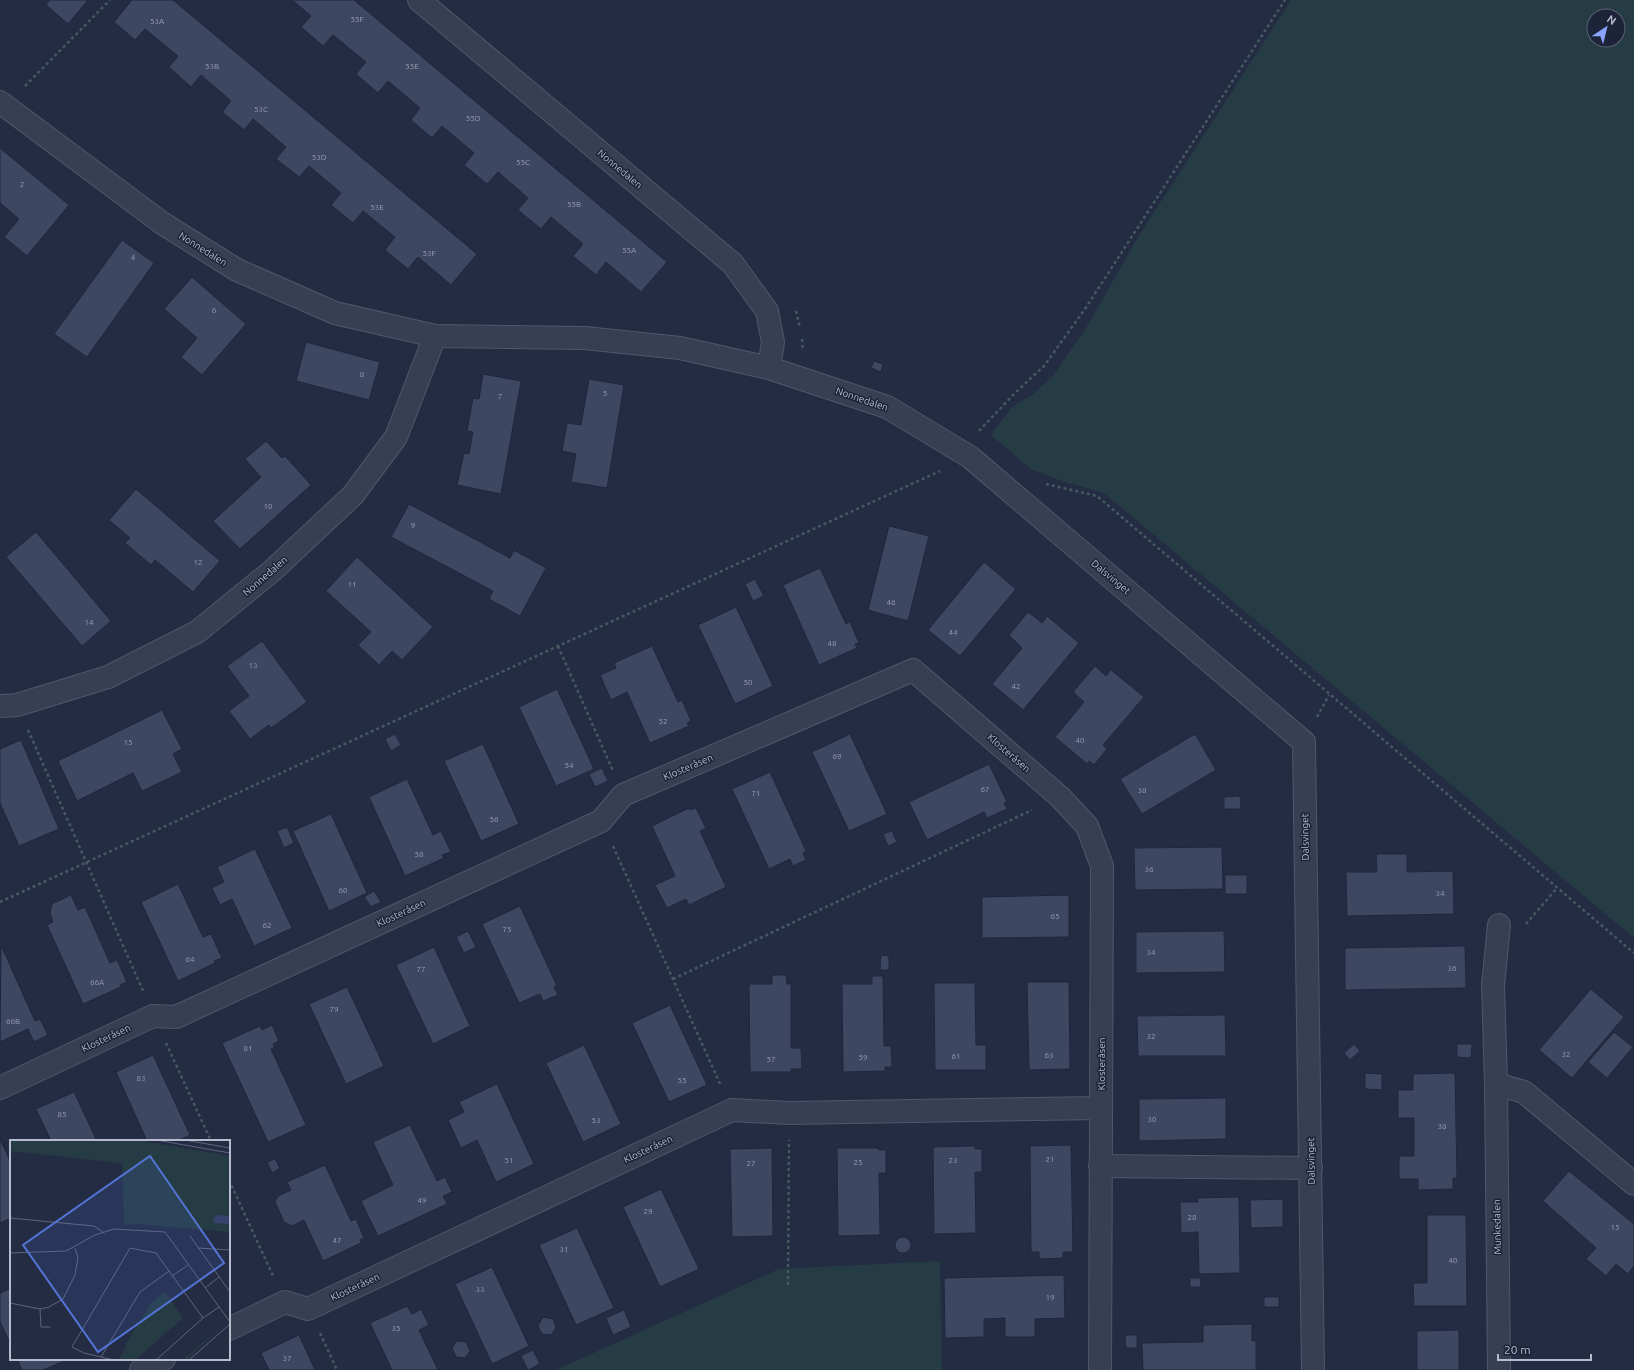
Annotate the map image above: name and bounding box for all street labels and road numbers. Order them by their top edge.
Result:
street label: Nonnedalen [595,147,645,191]
street label: Nonnedalen [177,230,229,268]
street label: Nonnedalen [834,385,890,413]
street label: Nonnedalen [241,554,289,598]
street label: Dalsvinget [1089,558,1133,596]
street label: Klosteråsen [985,732,1033,774]
street label: Klosteråsen [662,752,714,782]
street label: Dalsvinget [1299,813,1311,861]
street label: Klosteråsen [375,897,427,929]
street label: Klosteråsen [80,1022,132,1054]
street label: Klosteråsen [1096,1038,1107,1090]
street label: Klosteråsen [622,1133,674,1165]
street label: Dalsvinget [1305,1137,1317,1185]
street label: Munkedalen [1491,1199,1503,1255]
street label: Klosteråsen [329,1271,381,1303]

